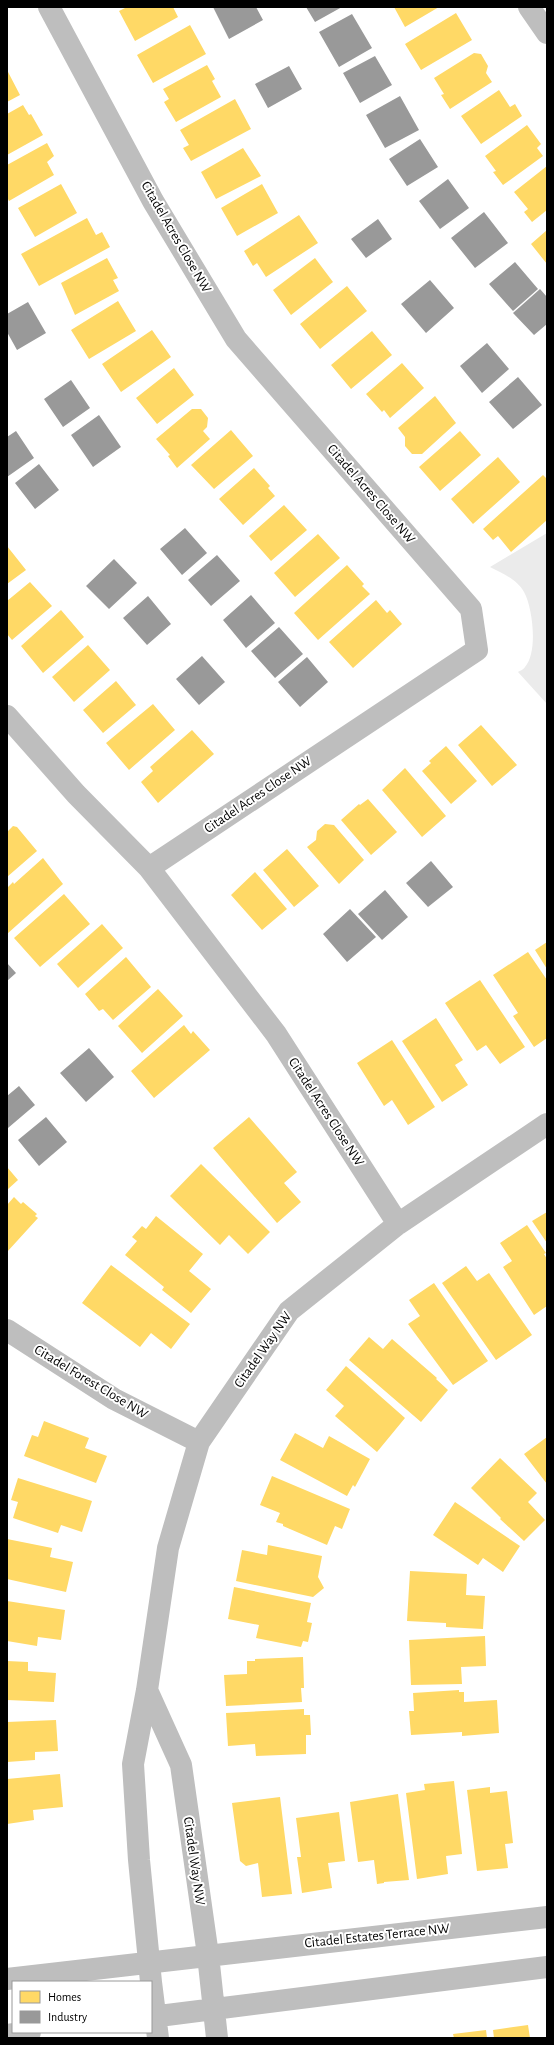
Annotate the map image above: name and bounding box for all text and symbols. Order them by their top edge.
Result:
street label: Citadel Acres Close NW [138,179,214,295]
street label: Citadel Acres Close NW [324,442,418,547]
street label: Citadel Acres Close NW [202,754,315,836]
street label: Citadel Acres Close NW [286,1055,366,1169]
street label: Citadel Way NW [232,1309,295,1391]
street label: Citadel Forest Close NW [32,1343,151,1422]
street label: Citadel Way NW [181,1816,207,1907]
street label: Citadel Estates Terrace NW [304,1921,451,1951]
legend [12,1981,152,2033]
text: Homes [48,1991,81,2003]
text: Industry [48,2011,87,2024]

